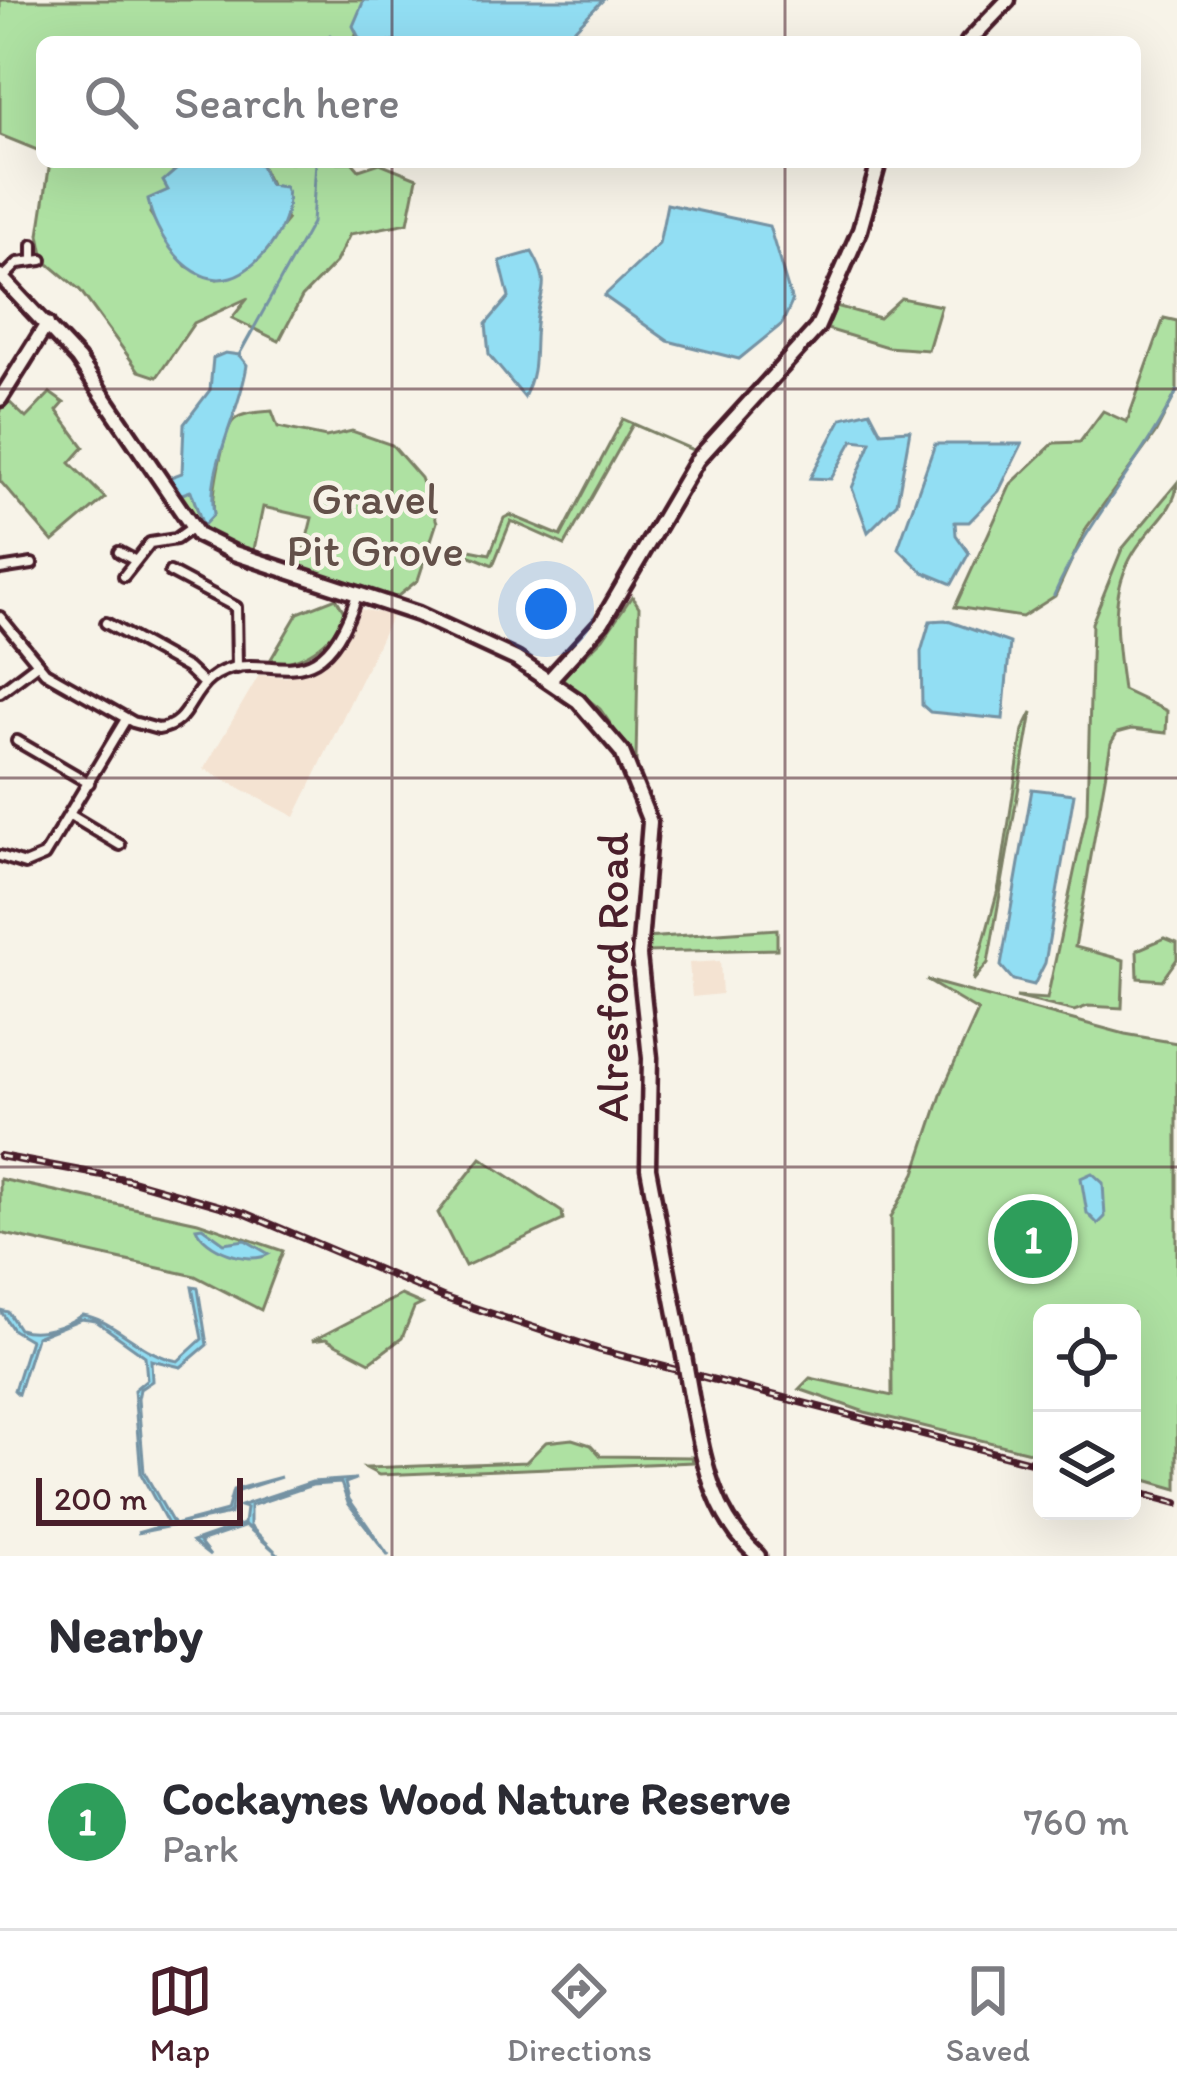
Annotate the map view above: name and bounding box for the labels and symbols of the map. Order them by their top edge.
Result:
park label: Gravel Pit Grove [286,471,464,577]
your location [516,579,576,639]
street label: Alresford Road [585,832,639,1122]
pin: 1 [994,1194,1072,1284]
scale bar [36,1472,243,1525]

